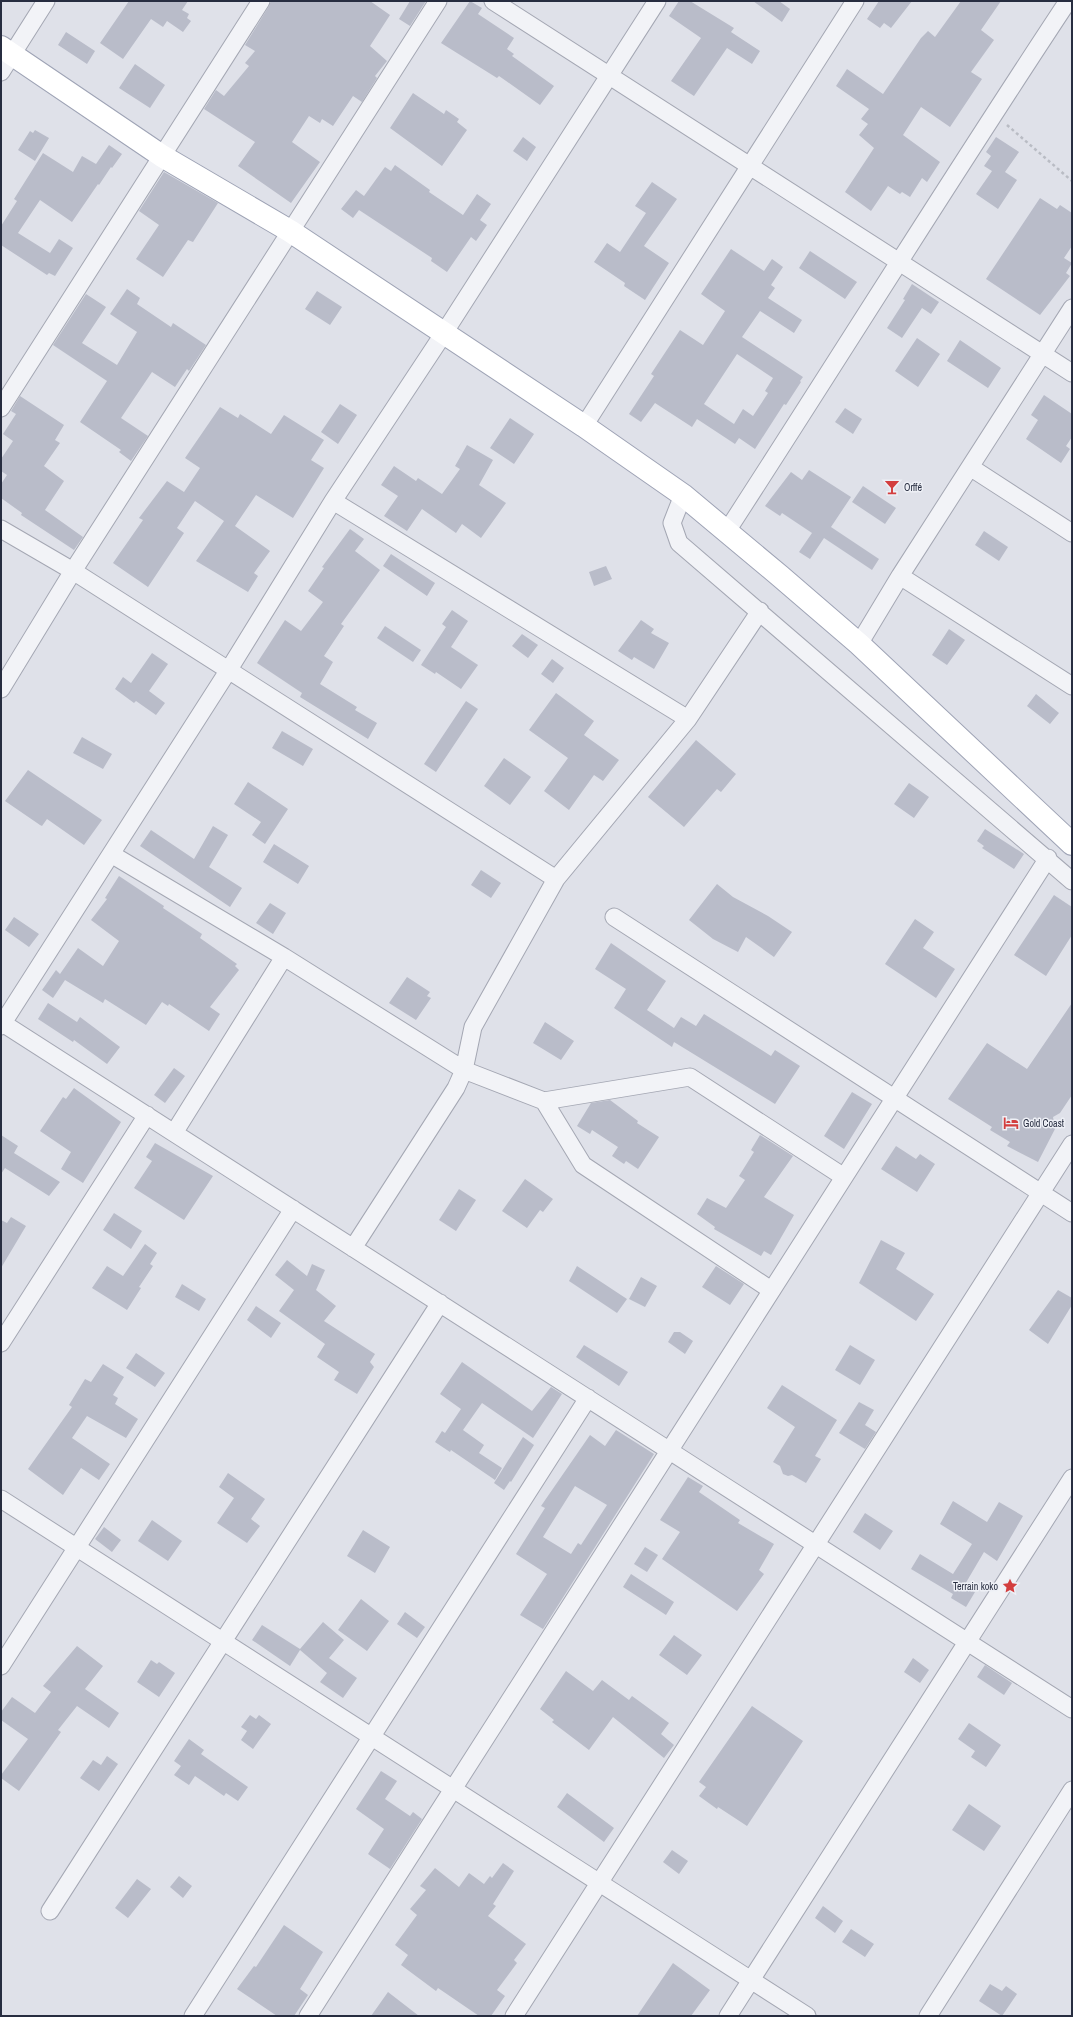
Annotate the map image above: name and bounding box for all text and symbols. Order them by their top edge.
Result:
bar icon: Orffé [883,478,901,496]
place label: Orffé [904,481,923,494]
hotel icon: Gold Coast [1002,1114,1020,1132]
place label: Gold Coast [1023,1117,1065,1130]
place icon: Terrain koko [1001,1577,1019,1595]
place label: Terrain koko [953,1580,998,1593]

